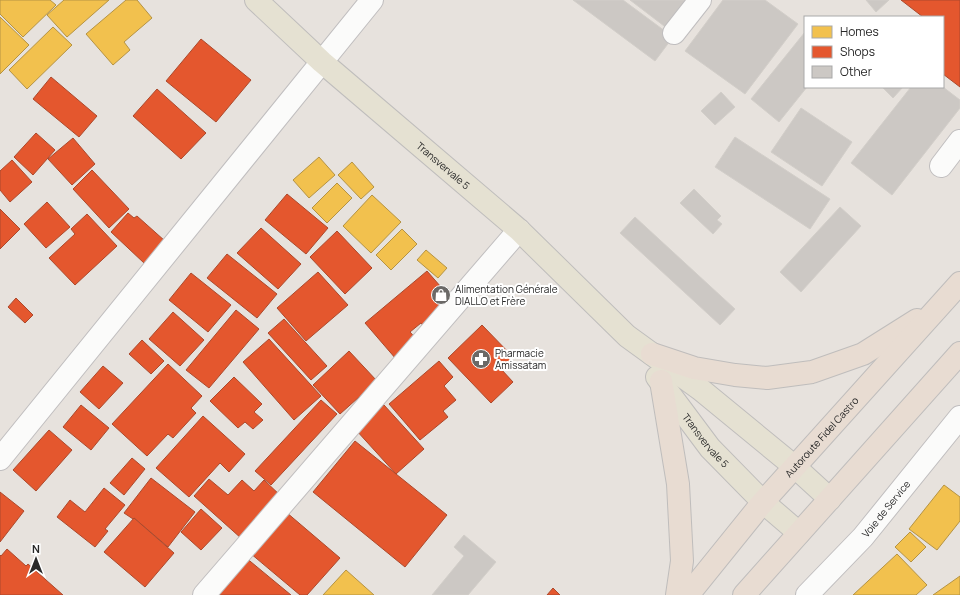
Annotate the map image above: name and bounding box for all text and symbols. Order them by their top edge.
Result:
legend [804,16,944,88]
text: Homes [840,23,879,40]
text: Shops [840,43,875,60]
text: Other [840,63,873,80]
street label: Transvervale 5 [414,139,473,192]
place label: Alimentation Générale DIALLO et Frère [455,282,558,308]
shop icon: Alimentation Générale DIALLO et Frère [430,284,452,306]
place label: Pharmacie Amissatam [495,346,546,372]
pharmacy icon: Pharmacie Amissatam [470,348,492,370]
street label: Autoroute Fidel Castro [782,393,862,480]
street label: Transvervale 5 [679,410,732,471]
street label: Voie de Service [859,477,913,540]
north arrow [16,539,56,579]
text: N [32,541,40,556]

